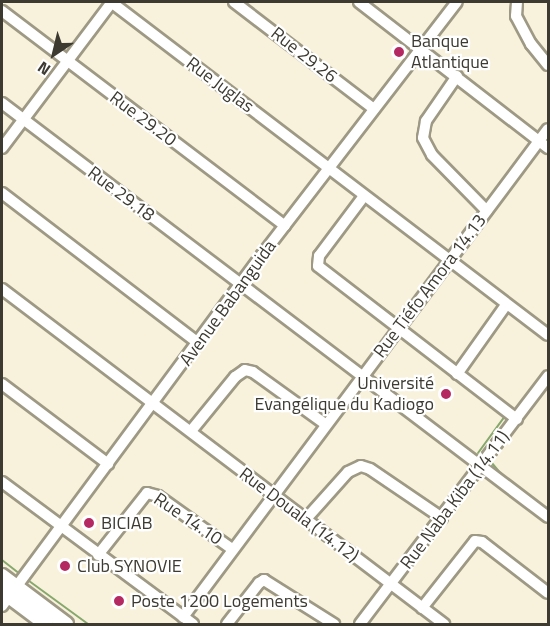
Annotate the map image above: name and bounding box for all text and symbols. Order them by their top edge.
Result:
street label: Rue 29.26 [267,23,341,87]
north arrow [24,24,84,84]
place label: Banque Atlantique [411,31,489,74]
marker: Banque Atlantique [392,45,406,59]
street label: Rue Juglas [182,53,258,117]
text: N [32,56,55,82]
street label: Rue 29.20 [105,87,181,151]
street label: Rue 29.18 [83,162,159,226]
street label: Rue Tiéfo Amora 14.13 [369,210,491,362]
street label: Avenue Babanguida [175,236,281,370]
place label: Université Evangélique du Kadiogo [255,373,434,416]
marker: Université Evangélique du Kadiogo [439,387,453,401]
street label: Rue Naba Kiba (14.11) [396,427,514,573]
street label: Rue Douala (14.12) [235,463,363,567]
street label: Rue 14.10 [150,488,226,550]
place label: BICIAB [101,512,153,534]
marker: BICIAB [82,516,96,530]
place label: Club SYNOVIE [77,555,182,577]
marker: Club SYNOVIE [58,559,72,573]
place label: Poste 1200 Logements [131,590,308,612]
marker: Poste 1200 Logements [112,594,126,608]

